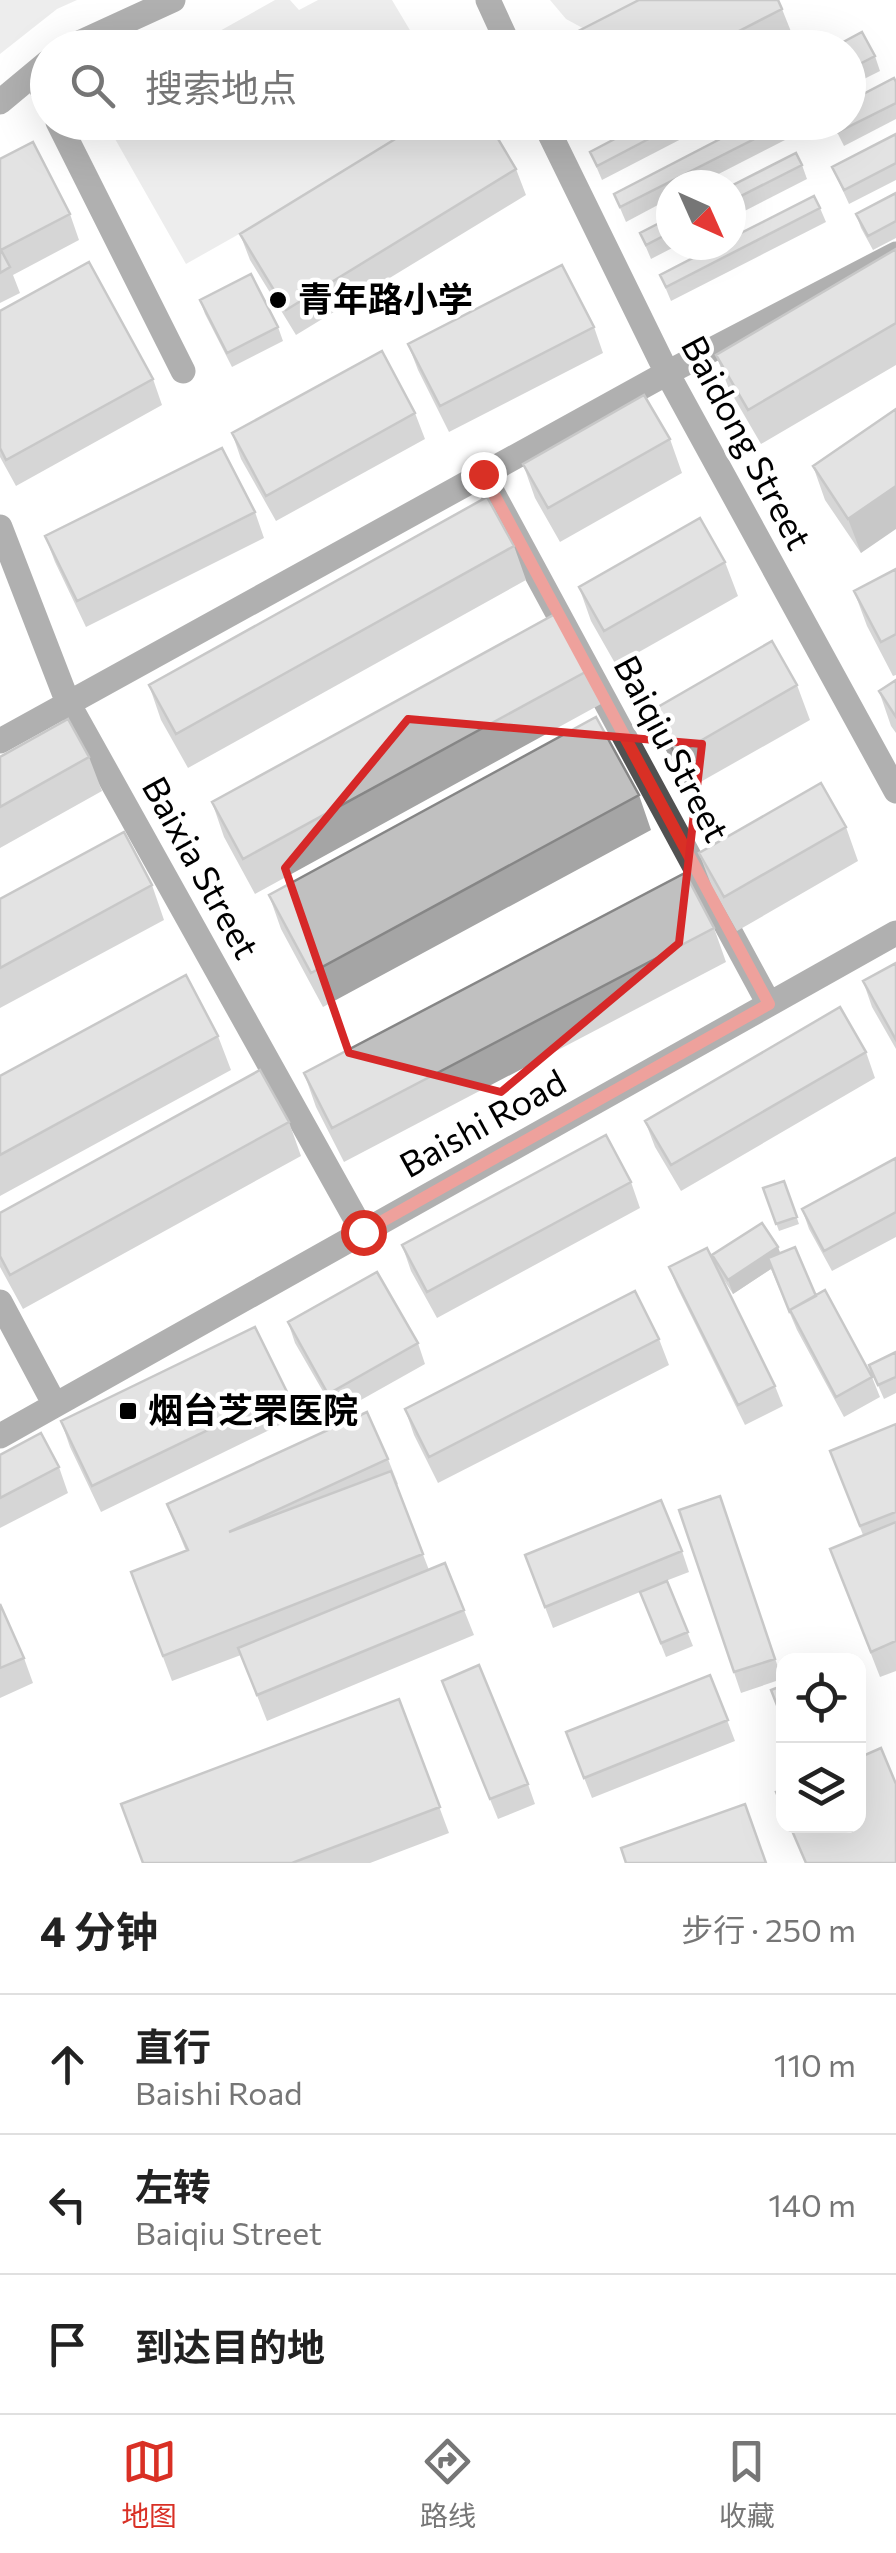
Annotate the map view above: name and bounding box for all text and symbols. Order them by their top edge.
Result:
search box [30,30,866,140]
icon: search [65,58,120,113]
text: 搜索地点 [145,63,297,110]
north arrow [656,170,746,260]
place label: 青年路小学 [298,276,473,319]
marker: 青年路小学 [267,289,289,311]
street label: Baidong Street [674,328,823,556]
route end [461,452,507,498]
street label: Baiqiu Street [606,647,740,848]
street label: Baixia Street [135,768,270,965]
street label: Baishi Road [391,1059,572,1185]
route start [341,1210,387,1256]
place label: 烟台芝罘医院 [148,1387,358,1430]
marker: 烟台芝罘医院 [117,1400,139,1422]
map controls [776,1653,866,1833]
button: locate [776,1653,866,1743]
button: layers [776,1743,866,1833]
text: 4 分钟 [40,1904,158,1956]
text: 步行 · 250 m [681,1909,856,1949]
text: 直行 [135,2022,211,2069]
icon: ahead [40,2037,95,2092]
text: 110 m [774,2044,856,2084]
text: Baishi Road [135,2072,303,2112]
text: 左转 [135,2162,211,2209]
icon: left [40,2177,95,2232]
text: 140 m [768,2184,856,2224]
text: Baiqiu Street [135,2212,322,2252]
icon: arrive [40,2317,95,2372]
text: 到达目的地 [135,2322,325,2369]
tab: 地图 [121,2434,177,2534]
tab: 路线 [420,2434,476,2534]
tab: 收藏 [719,2434,775,2534]

